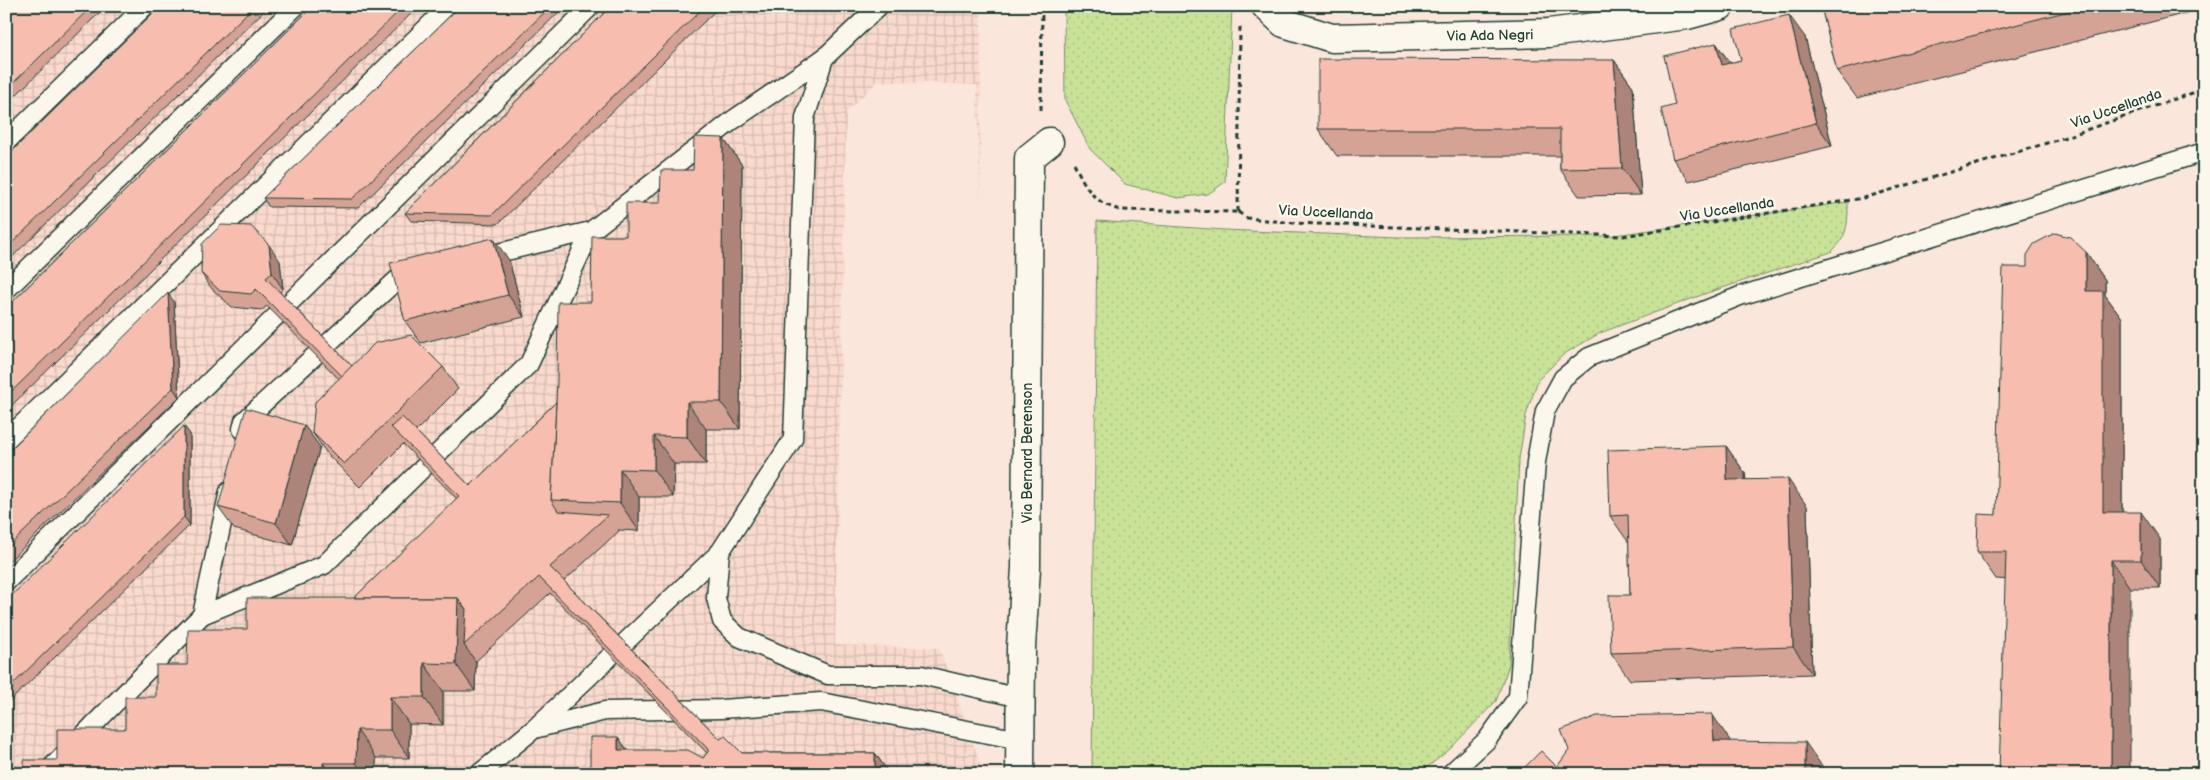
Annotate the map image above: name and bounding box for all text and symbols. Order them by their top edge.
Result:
street label: Via Ada Negri [1446,26,1534,45]
street label: Via Uccellanda [2068,85,2164,132]
street label: Via Uccellanda [1679,194,1775,225]
street label: Via Uccellanda [1278,202,1374,223]
street label: Via Bernard Berenson [1019,383,1036,523]

